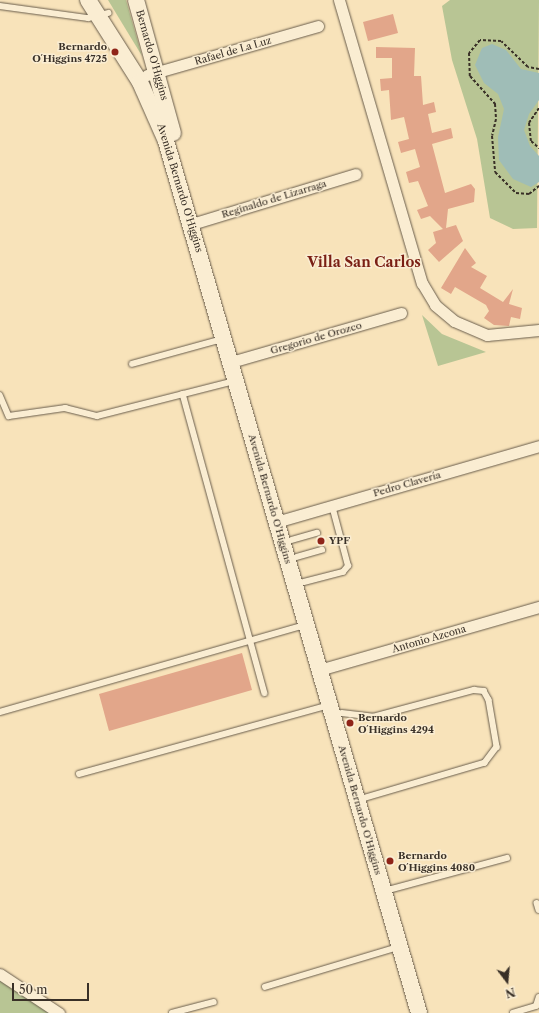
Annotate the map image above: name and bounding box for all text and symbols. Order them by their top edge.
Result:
street label: Bernardo O'Higgins [133,8,171,102]
street label: Rafael de La Luz [193,34,273,68]
place label: Bernardo O´Higgins 4725 [32,40,107,64]
marker: Bernardo O´Higgins 4725 [110,47,120,57]
street label: Avenida Bernardo O'Higgins [155,122,205,254]
street label: Reginaldo de Lizarraga [220,177,328,221]
district label: Villa San Carlos [307,254,421,270]
street label: Gregorio de Orozco [269,319,363,357]
street label: Avenida Bernardo O'Higgins [246,433,294,565]
street label: Pedro Clavería [372,469,442,499]
place label: YPF [329,535,350,547]
marker: YPF [316,536,326,546]
street label: Antonio Azcona [390,623,468,655]
place label: Bernardo O´Higgins 4294 [358,711,434,734]
marker: Bernardo O´Higgins 4294 [345,718,355,728]
street label: Avenida Bernardo O'Higgins [336,744,384,876]
place label: Bernardo O´Higgins 4080 [398,849,475,872]
marker: Bernardo O´Higgins 4080 [385,856,395,866]
north arrow [487,961,527,1001]
scale bar [14,975,91,1001]
text: 50 m [19,982,48,997]
text: N [504,984,517,1001]

